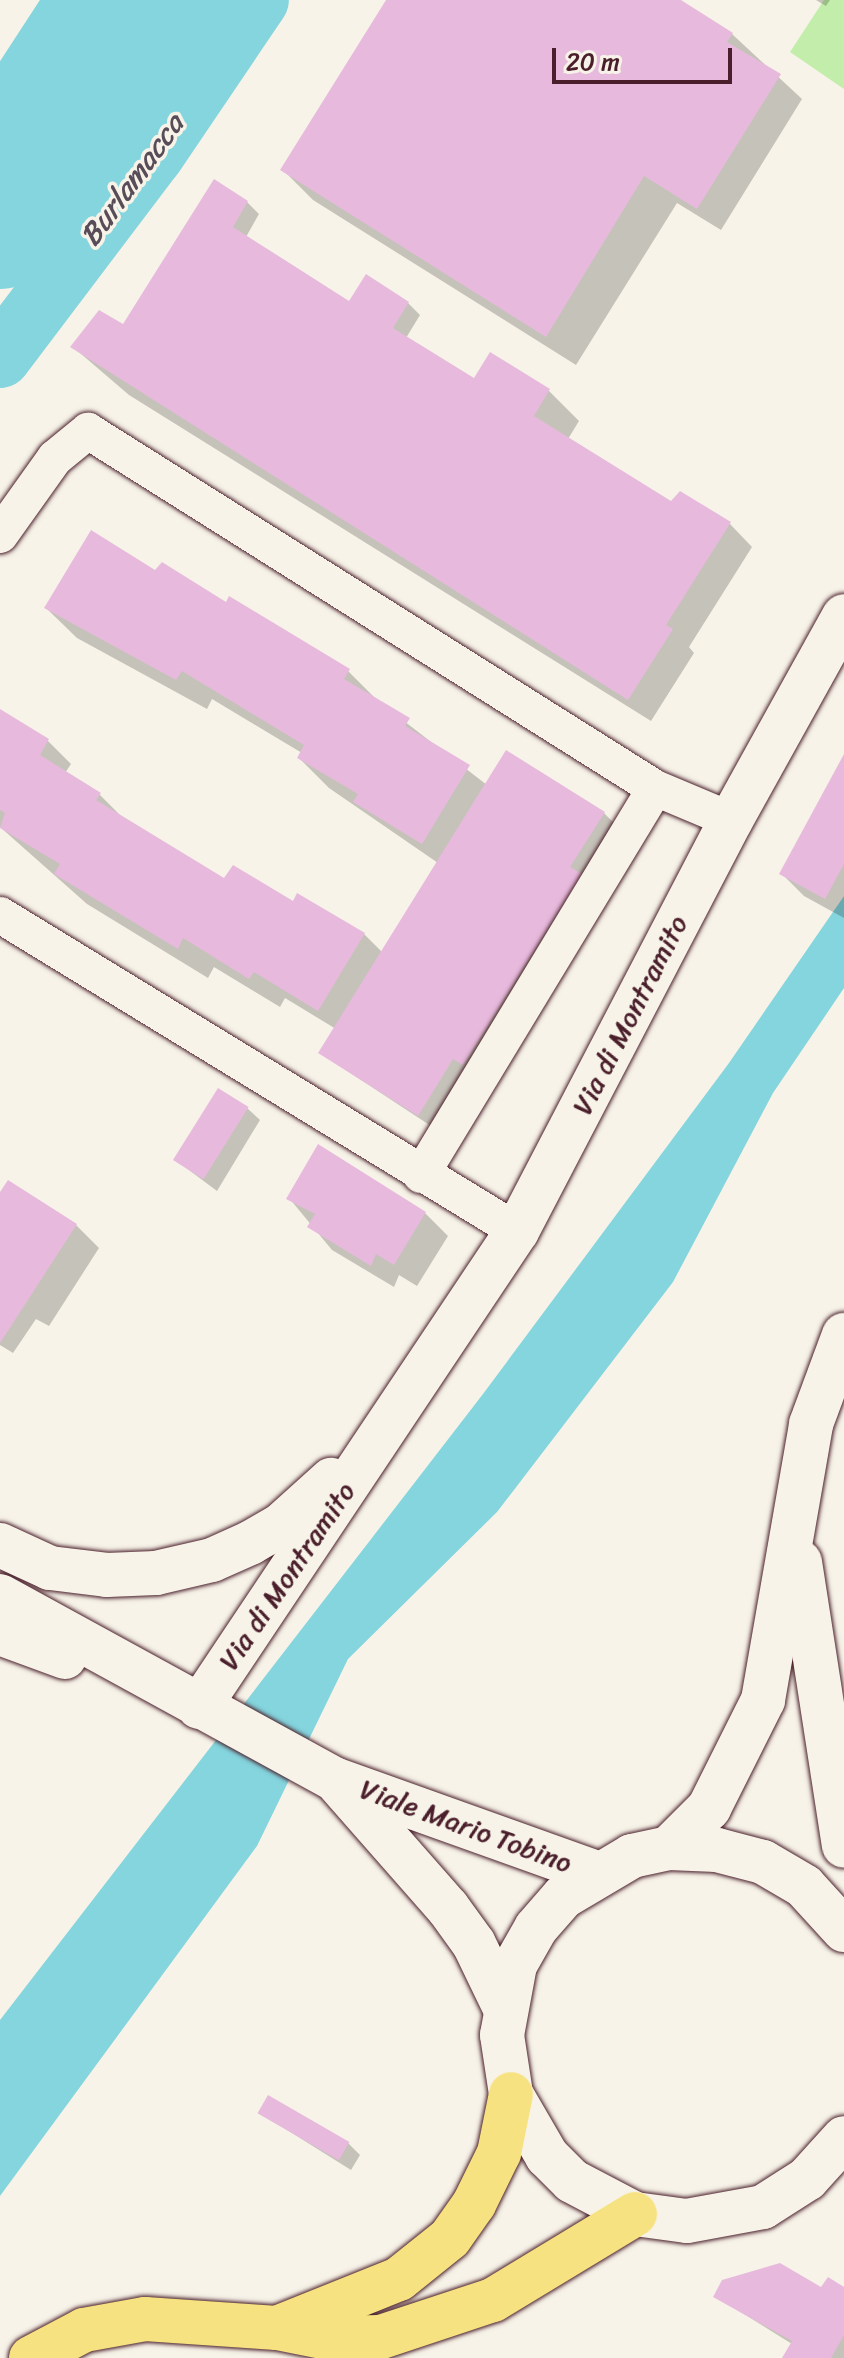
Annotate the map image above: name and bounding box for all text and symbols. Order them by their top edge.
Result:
scale bar [556,32,736,82]
text: 20 m [566,41,620,83]
water label: Burlamacca [72,107,192,253]
street label: Via di Montramito [565,909,695,1121]
street label: Via di Montramito [211,1475,363,1677]
street label: Viale Mario Tobino [355,1772,577,1880]

